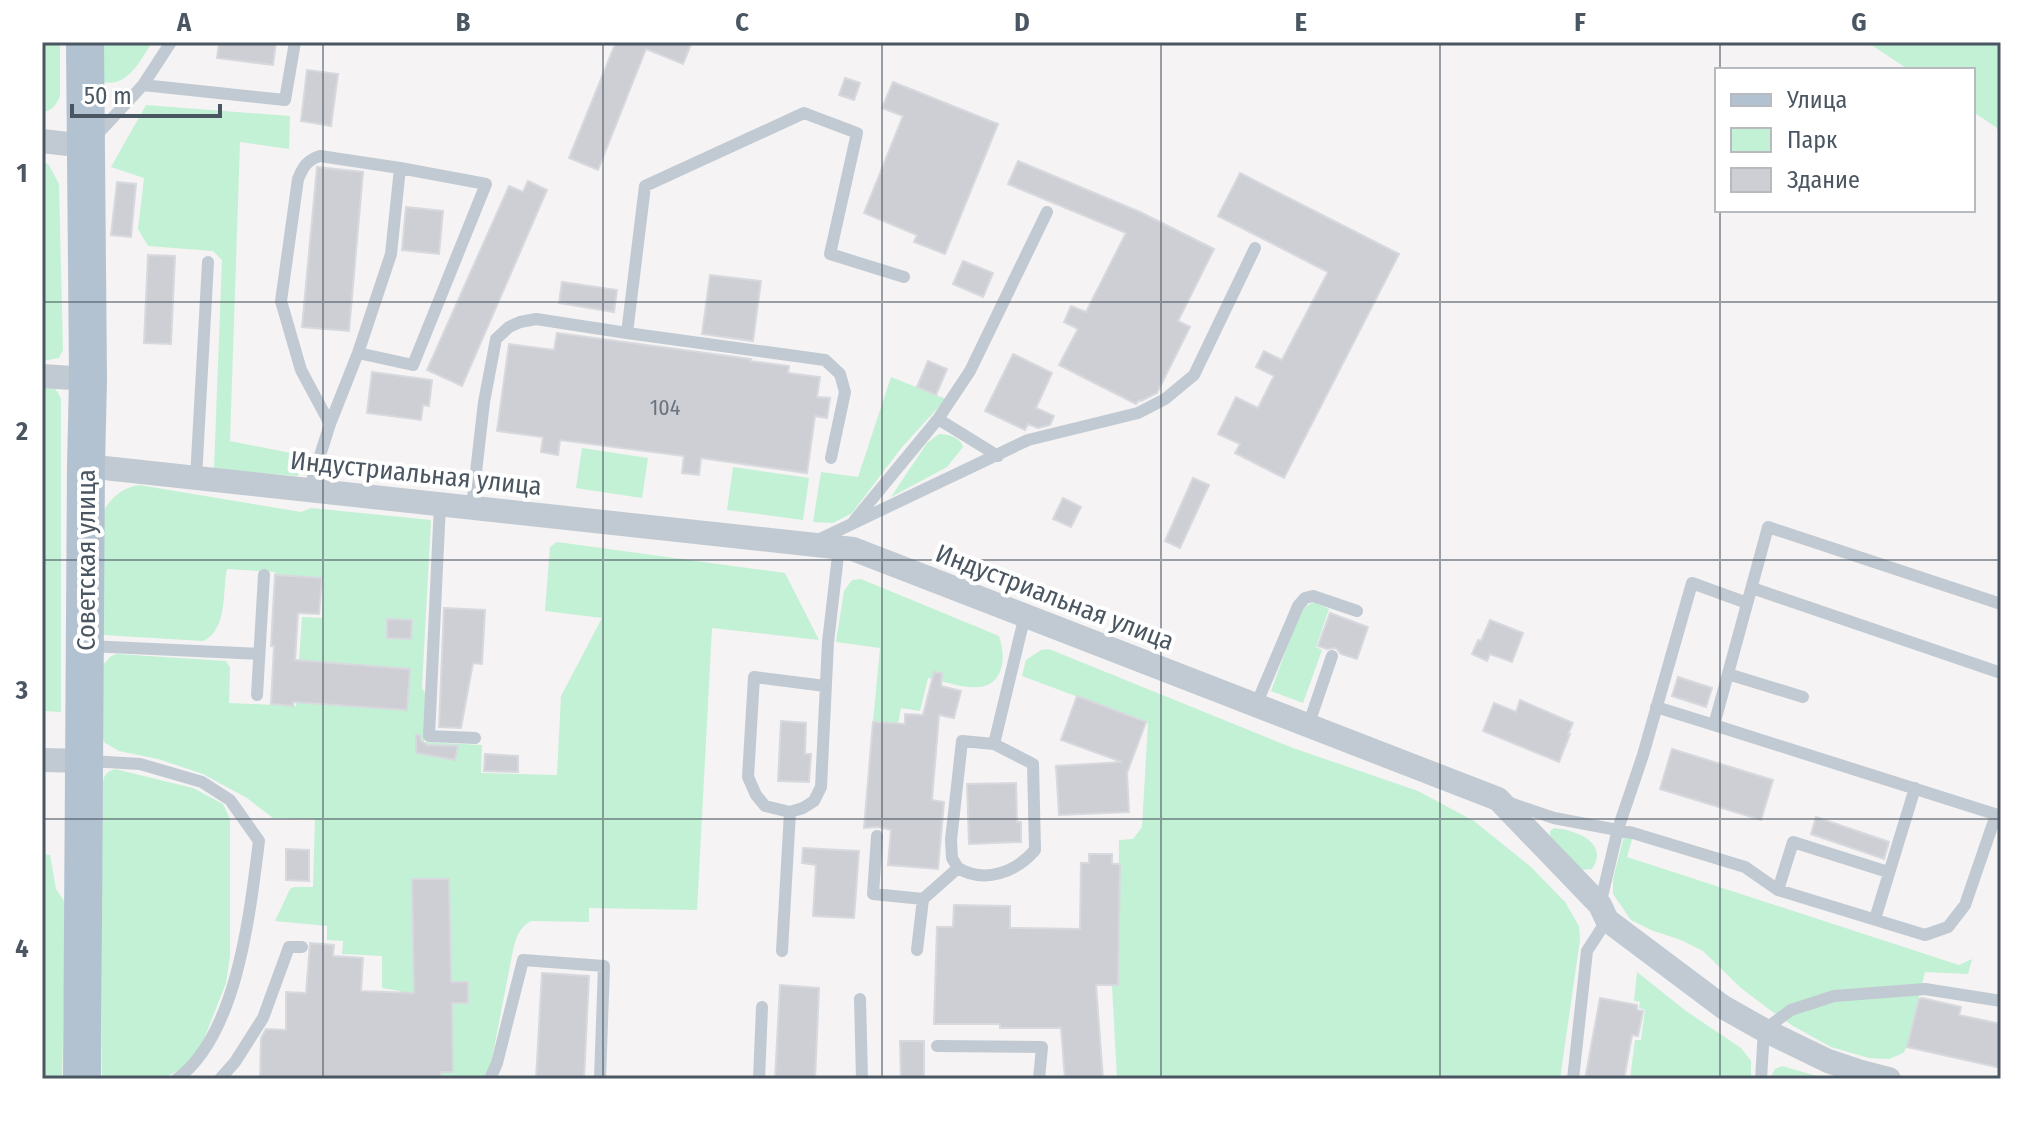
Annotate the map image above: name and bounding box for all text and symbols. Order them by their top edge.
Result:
text: A [176,7,192,38]
text: B [456,7,471,38]
text: C [735,7,749,38]
text: D [1014,7,1030,38]
text: E [1295,7,1307,38]
text: F [1574,7,1586,38]
text: G [1851,7,1867,38]
scale bar [72,68,220,118]
legend [1715,68,1975,212]
text: 50 m [84,82,132,110]
text: Улица [1786,86,1847,114]
text: Парк [1787,126,1838,154]
text: 1 [17,158,28,189]
text: Здание [1787,166,1860,194]
house number: 104 [650,394,681,421]
text: 2 [15,416,28,447]
street label: Индустриальная улица [289,445,543,502]
street label: Советская улица [71,469,102,651]
street label: Индустриальная улица [931,538,1178,657]
text: 3 [15,675,28,706]
text: 4 [15,933,29,964]

